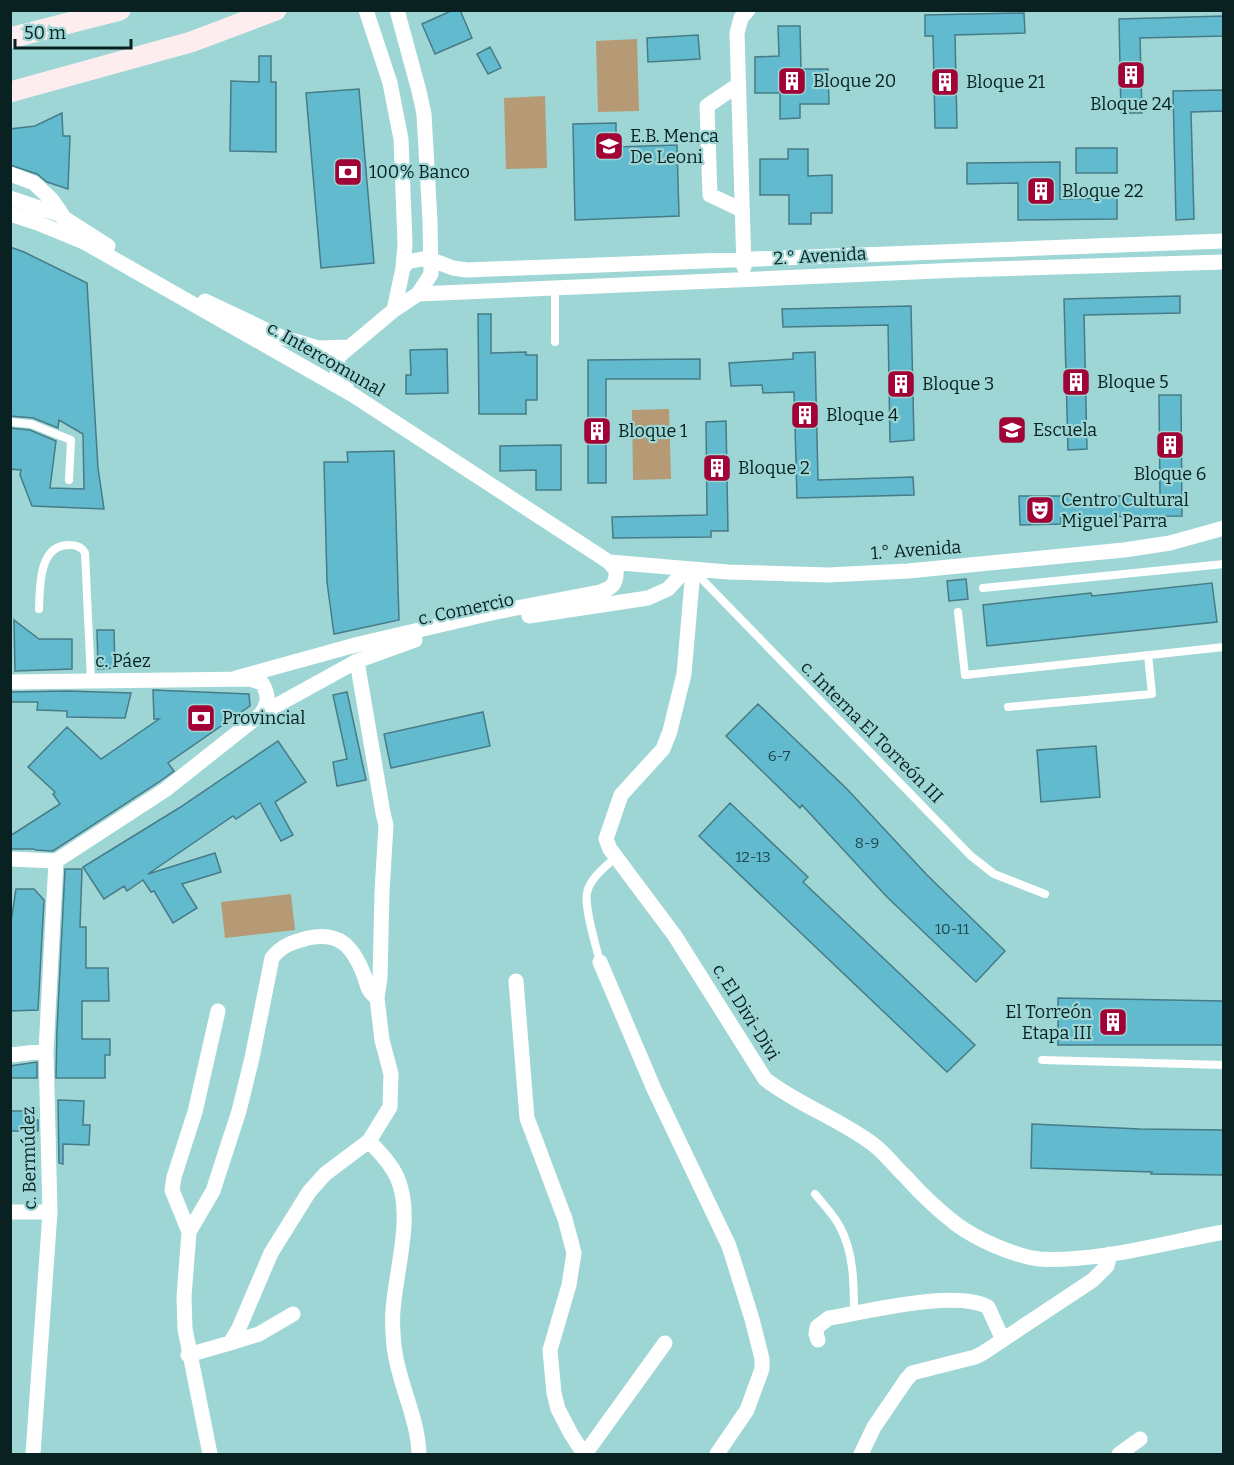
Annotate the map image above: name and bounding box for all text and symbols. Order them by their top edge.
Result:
scale bar [15,12,130,50]
text: 50 m [24,22,66,44]
building icon: Bloque 24 [1115,59,1147,91]
building icon: Bloque 20 [776,65,808,97]
building icon: Bloque 21 [929,66,961,98]
place label: Bloque 20 [813,70,896,92]
place label: Bloque 21 [966,71,1046,93]
place label: Bloque 24 [1090,93,1173,115]
place label: E.B. Menca De Leoni [630,125,719,168]
school or university icon: E.B. Menca De Leoni [593,130,625,162]
bank icon: 100% Banco [332,156,364,188]
place label: 100% Banco [369,161,470,183]
building icon: Bloque 22 [1025,175,1057,207]
place label: Bloque 22 [1062,180,1144,202]
street label: 2.° Avenida [773,243,867,269]
street label: c. Intercomunal [263,316,389,402]
building icon: Bloque 5 [1060,366,1092,398]
building icon: Bloque 3 [885,368,917,400]
place label: Bloque 5 [1097,371,1169,393]
place label: Bloque 3 [922,373,994,395]
building icon: Bloque 4 [789,399,821,431]
place label: Bloque 4 [826,404,899,426]
school or university icon: Escuela [996,414,1028,446]
building icon: Bloque 1 [581,415,613,447]
place label: Escuela [1033,419,1097,441]
place label: Bloque 1 [618,420,688,442]
building icon: Bloque 6 [1154,429,1186,461]
building icon: Bloque 2 [701,452,733,484]
place label: Bloque 2 [738,457,810,479]
place label: Bloque 6 [1134,463,1206,485]
place label: Centro Cultural Miguel Parra [1061,489,1189,532]
theatre icon: Centro Cultural Miguel Parra [1024,494,1056,526]
street label: 1.° Avenida [870,536,962,564]
street label: c. Comercio [416,588,516,630]
street label: c. Páez [95,650,151,672]
street label: c. Interna El Torreón III [796,656,948,808]
bank icon: Provincial [185,702,217,734]
place label: Provincial [222,707,305,729]
house number: 6-7 [768,747,791,765]
house number: 8-9 [855,834,879,852]
house number: 12-13 [735,848,771,866]
house number: 10-11 [935,920,969,938]
street label: c. El Divi-Divi [708,960,784,1064]
place label: El Torreón Etapa III [1005,1001,1093,1044]
building icon: El Torreón Etapa III [1097,1006,1129,1038]
street label: c. Bermúdez [17,1106,41,1210]

